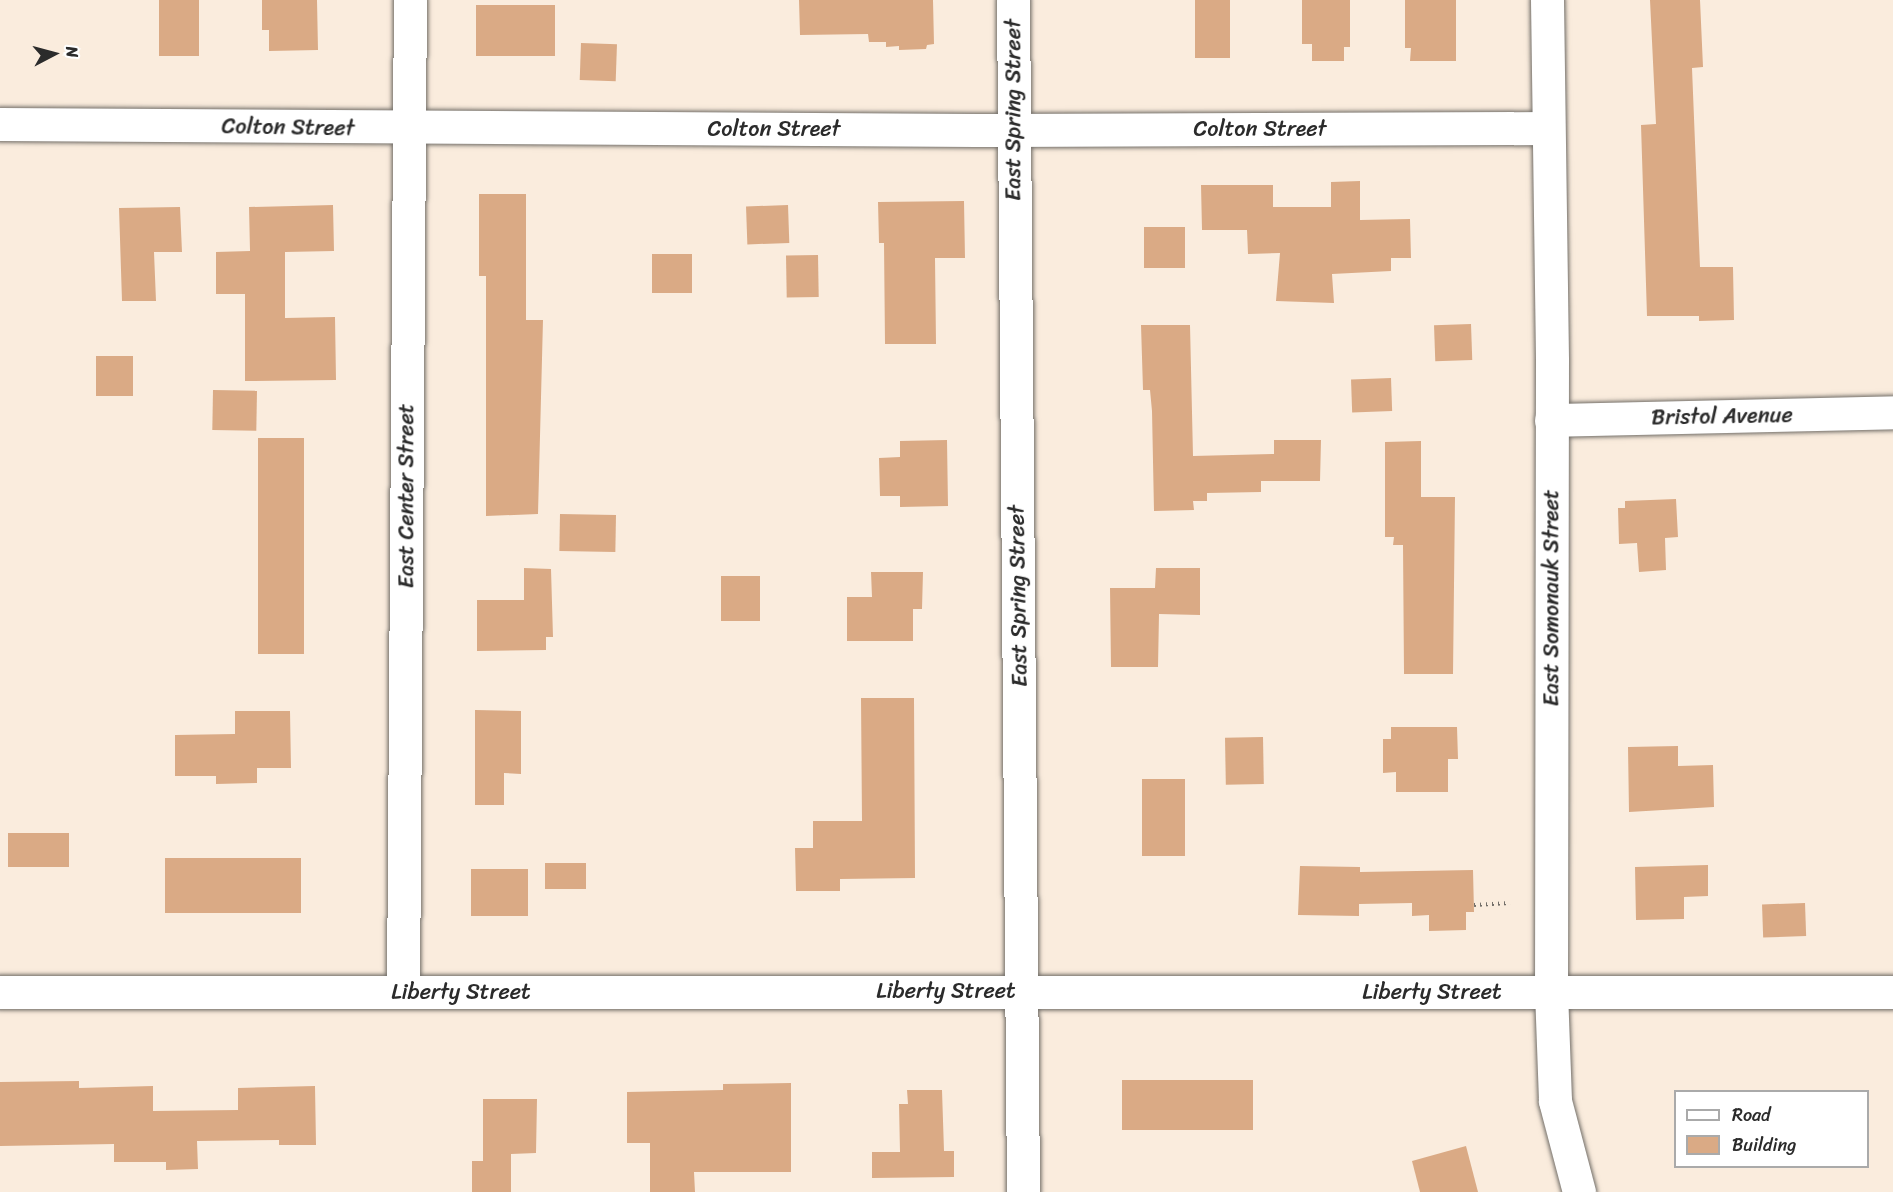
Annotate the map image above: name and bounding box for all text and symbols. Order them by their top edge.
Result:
street label: East Spring Street [1000,19,1026,201]
north arrow [24,24,84,84]
text: N [57,45,87,59]
street label: Colton Street [221,113,355,141]
street label: Colton Street [707,116,841,142]
street label: Colton Street [1193,116,1327,142]
street label: Bristol Avenue [1651,402,1793,430]
street label: East Center Street [393,403,419,589]
street label: East Somonauk Street [1538,489,1564,707]
street label: East Spring Street [1003,505,1033,687]
street label: Liberty Street [877,978,1015,1004]
street label: Liberty Street [392,979,530,1005]
street label: Liberty Street [1363,979,1501,1005]
legend [1674,1090,1869,1168]
text: Road [1732,1099,1771,1131]
text: Building [1732,1129,1796,1161]

